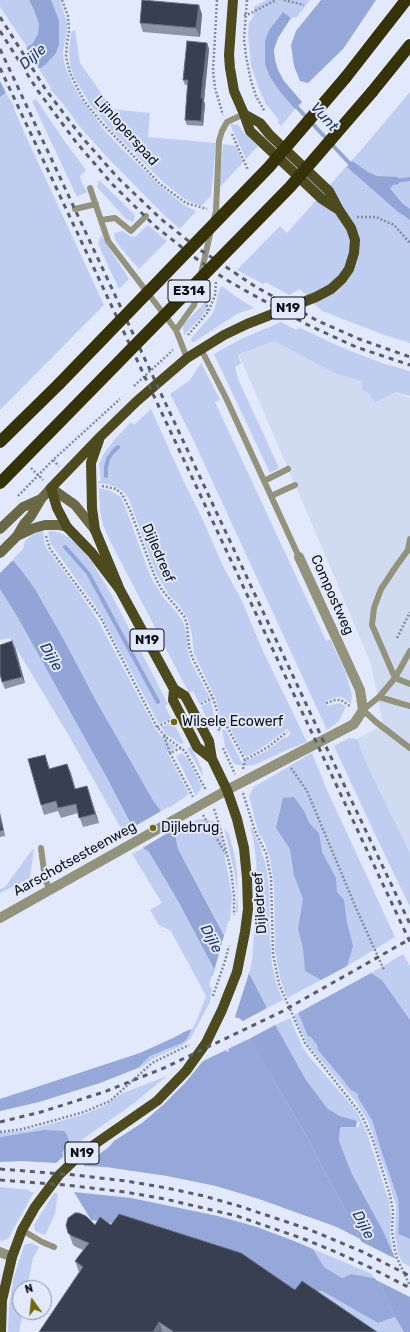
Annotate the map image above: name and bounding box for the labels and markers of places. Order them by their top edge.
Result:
place label: Wilsele Ecowerf [182,714,283,730]
marker: Wilsele Ecowerf [169,717,179,727]
place label: Dijlebrug [161,820,219,836]
marker: Dijlebrug [148,823,158,833]

